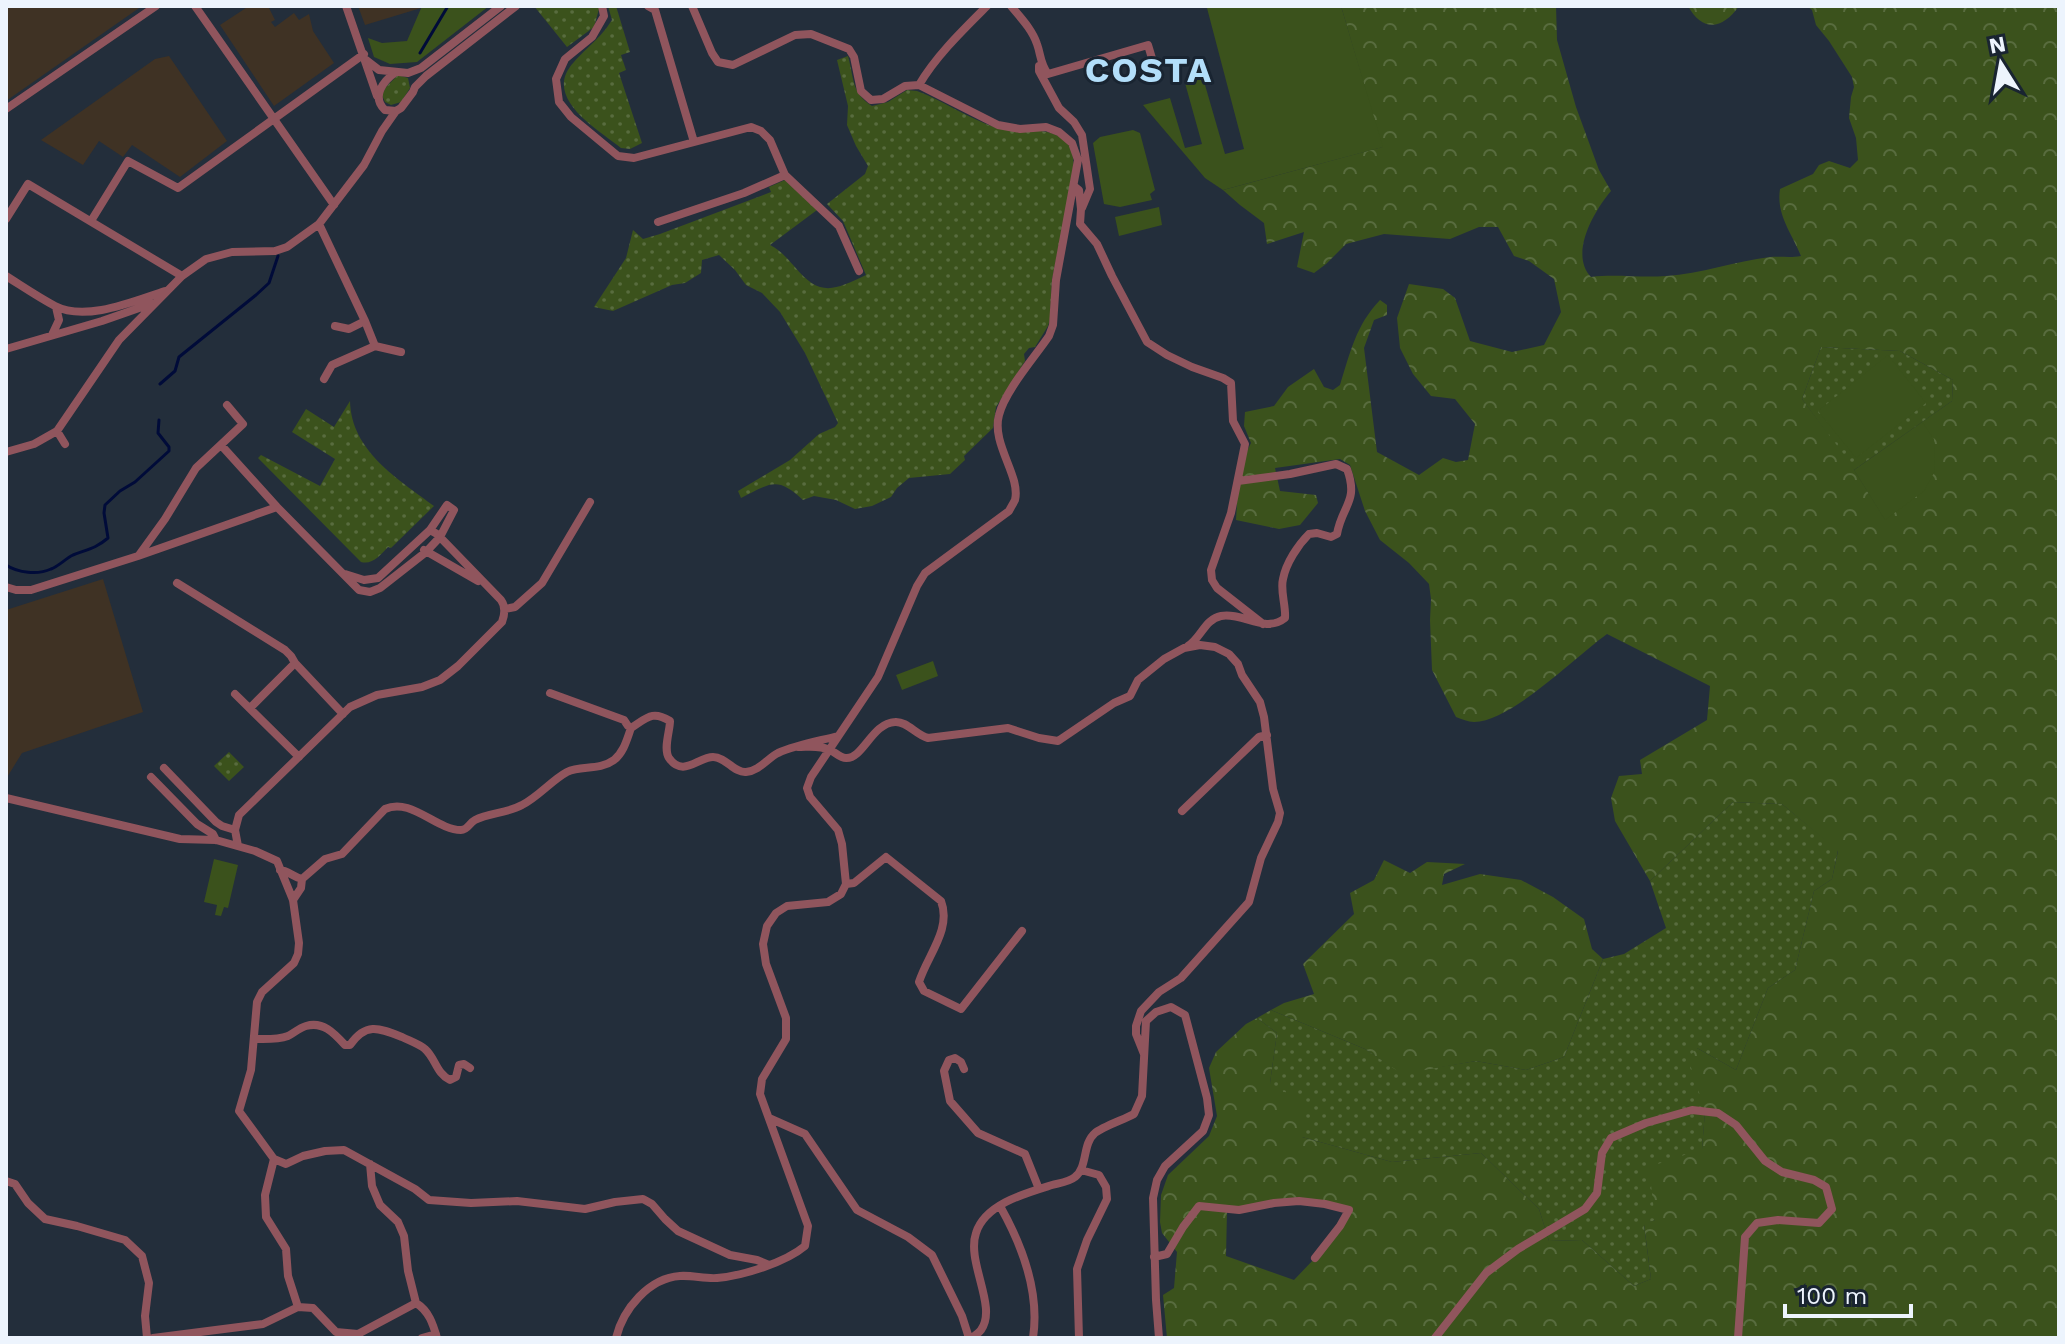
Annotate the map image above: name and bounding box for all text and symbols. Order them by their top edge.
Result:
north arrow [1961,24,2041,104]
text: N [1987,31,2008,59]
district label: COSTA [1085,49,1213,91]
scale bar [1785,1268,1911,1318]
text: 100 m [1797,1282,1867,1310]

